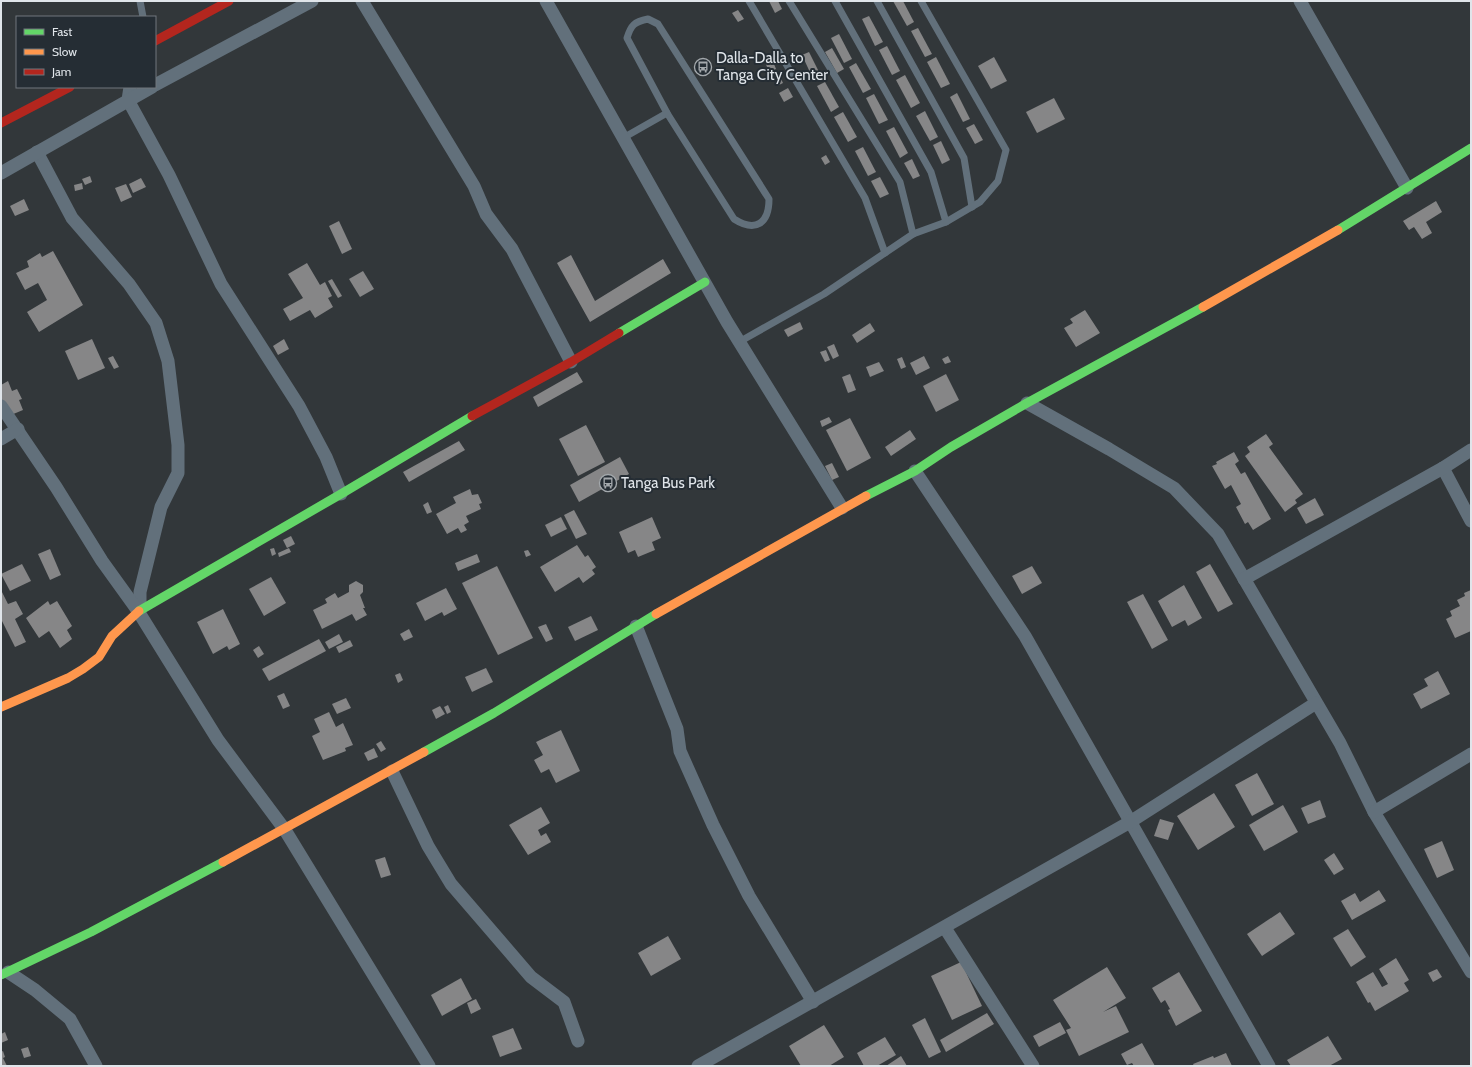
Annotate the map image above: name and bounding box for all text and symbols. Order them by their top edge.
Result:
legend [16,16,156,88]
text: Fast [52,24,72,39]
text: Slow [52,44,77,59]
place label: Dalla-Dalla to Tanga City Center [716,49,828,84]
bus stop icon: Dalla-Dalla to Tanga City Center [693,57,713,77]
text: Jam [51,64,71,79]
bus stop icon: Tanga Bus Park [598,473,618,493]
place label: Tanga Bus Park [621,474,715,492]

